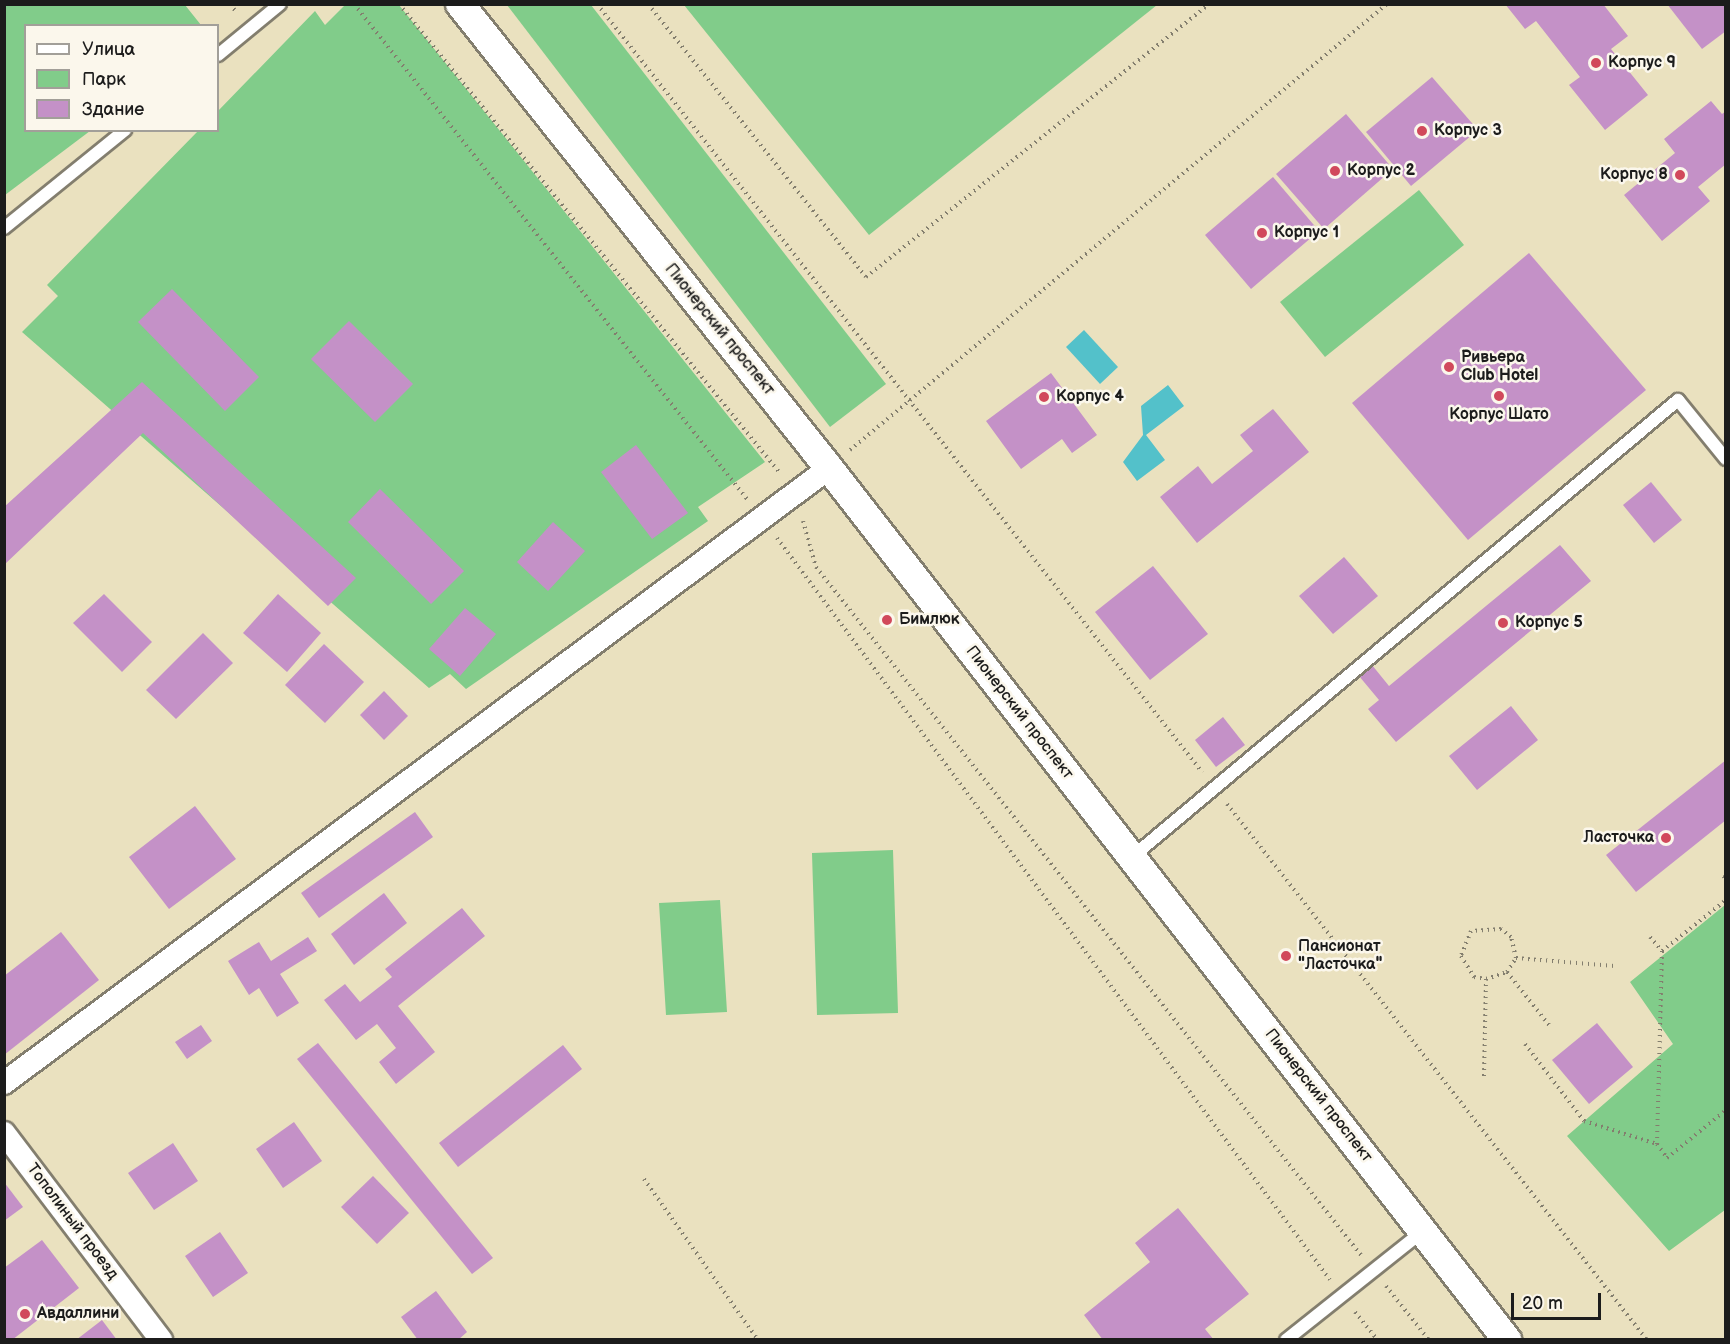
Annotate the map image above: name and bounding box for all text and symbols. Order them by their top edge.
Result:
legend [24,24,219,132]
text: Улица [82,39,135,60]
place label: Корпус 9 [1608,53,1676,73]
marker: Корпус 9 [1589,56,1603,70]
text: Парк [82,69,126,90]
text: Здание [82,99,144,120]
place label: Корпус 3 [1434,121,1502,141]
marker: Корпус 3 [1415,124,1429,138]
place label: Корпус 2 [1347,161,1415,181]
marker: Корпус 2 [1328,164,1342,178]
place label: Корпус 8 [1600,165,1668,185]
marker: Корпус 8 [1673,168,1687,182]
place label: Корпус 1 [1274,223,1339,243]
marker: Корпус 1 [1255,226,1269,240]
street label: Пионерский проспект [660,260,778,400]
place label: Ривьера Club Hotel [1461,348,1538,386]
marker: Ривьера Club Hotel [1442,360,1456,374]
place label: Корпус 4 [1056,387,1124,407]
marker: Корпус Шато [1492,389,1506,403]
marker: Корпус 4 [1037,390,1051,404]
place label: Корпус Шато [1449,405,1549,425]
place label: Бимлюк [899,610,959,630]
marker: Бимлюк [880,613,894,627]
place label: Корпус 5 [1515,613,1583,633]
marker: Корпус 5 [1496,616,1510,630]
street label: Пионерский проспект [961,643,1077,783]
place label: Ласточка [1584,828,1654,848]
marker: Ласточка [1659,831,1673,845]
place label: Пансионат "Ласточка" [1298,937,1382,975]
marker: Пансионат "Ласточка" [1279,949,1293,963]
street label: Пионерский проспект [1260,1026,1376,1166]
street label: Тополиный проезд [22,1160,122,1284]
scale bar [1514,1281,1604,1319]
text: 20 m [1522,1293,1563,1314]
place label: Авдаллини [37,1304,119,1324]
marker: Авдаллини [18,1307,32,1321]

